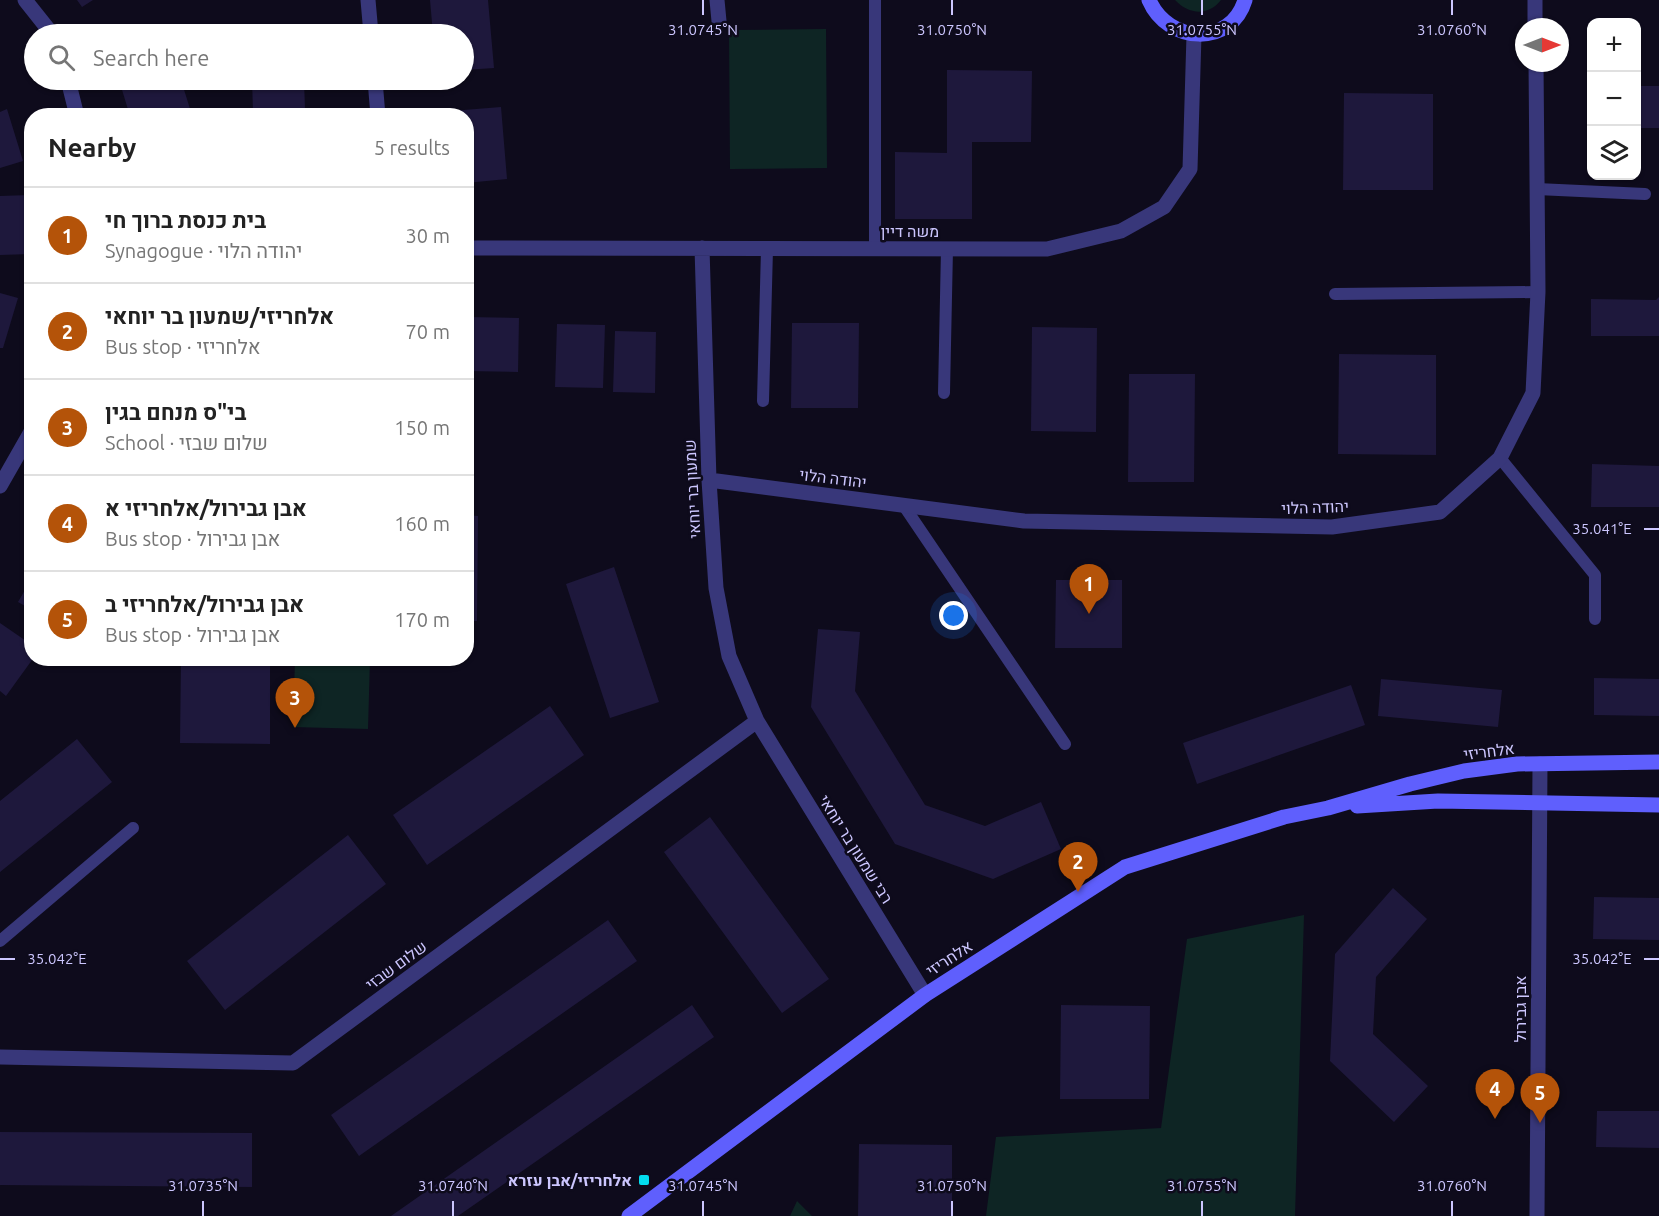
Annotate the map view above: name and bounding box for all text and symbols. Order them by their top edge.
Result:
north arrow [1515,18,1569,72]
map controls [1587,18,1641,180]
button: + [1587,18,1641,72]
text: 31.0745°N [668,21,738,38]
text: 31.0750°N [917,21,987,38]
text: 31.0755°N [1167,21,1237,38]
text: 31.0760°N [1417,21,1487,38]
search box [24,24,474,90]
icon: search [45,41,78,74]
text: Search here [93,45,209,70]
button: − [1587,72,1641,126]
button: layers [1587,126,1641,180]
text: Nearby [48,133,136,162]
text: 5 results [374,136,450,159]
text: בית כנסת ברוך חי [105,207,266,232]
street label: משה דיין [881,222,939,240]
text: 1 [62,224,73,247]
text: 30 m [406,224,450,247]
text: Synagogue · יהודה הלוי [105,239,302,262]
text: אלחריזי/שמעון בר יוחאי [105,303,334,328]
text: 2 [62,320,73,343]
text: 70 m [406,320,450,343]
text: Bus stop · אלחריזי [105,335,261,358]
text: בי"ס מנחם בגין [105,399,247,424]
text: 3 [62,416,73,439]
text: 150 m [394,416,450,439]
text: School · שלום שבזי [105,431,268,454]
street label: שמעון בר יוחאי [680,439,704,539]
street label: יהודה הלוי [798,465,868,491]
text: אבן גבירול/אלחריזי א [105,495,307,520]
street label: יהודה הלוי [1281,497,1349,517]
text: 4 [62,512,73,535]
text: 160 m [394,512,450,535]
text: 35.041°E [1572,520,1632,537]
text: Bus stop · אבן גבירול [105,527,280,550]
pin: 1 [1070,564,1108,614]
text: אבן גבירול/אלחריזי ב [105,591,304,616]
your location [939,601,968,630]
text: 5 [62,608,73,631]
text: 170 m [394,608,450,631]
text: Bus stop · אבן גבירול [105,623,280,646]
pin: 3 [276,678,314,728]
street label: אלחריזי [1462,739,1516,763]
street label: רבי שמעון בר יוחאי [815,792,897,906]
pin: 2 [1058,842,1098,892]
street label: אלחריזי [923,936,975,980]
street label: שלום שבזי [362,937,430,993]
text: 35.042°E [27,950,87,967]
text: 35.042°E [1572,950,1632,967]
street label: אבן גבירול [1511,975,1529,1043]
pin: 4 [1476,1070,1514,1119]
pin: 5 [1520,1074,1560,1123]
place label: אלחריזי/אבן עזרא [508,1171,632,1189]
marker: אלחריזי/אבן עזרא [637,1173,651,1187]
text: 31.0735°N [168,1177,238,1194]
text: 31.0740°N [418,1177,488,1194]
text: 31.0745°N [668,1177,738,1194]
text: 31.0750°N [917,1177,987,1194]
text: 31.0755°N [1167,1177,1237,1194]
text: 31.0760°N [1417,1177,1487,1194]

